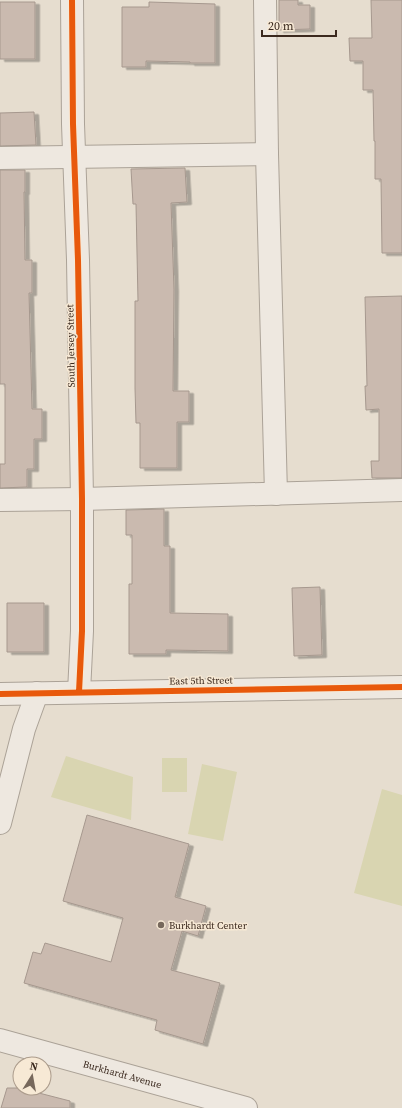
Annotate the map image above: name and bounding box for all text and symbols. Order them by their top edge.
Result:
scale bar [262,12,336,38]
text: 20 m [268,18,294,34]
street label: South Jersey Street [63,303,78,388]
street label: East 5th Street [169,673,234,688]
place label: Burkhardt Center [169,919,248,932]
marker: Burkhardt Center [156,920,166,930]
north arrow [12,1056,52,1096]
street label: Burkhardt Avenue [82,1057,163,1091]
text: N [28,1059,39,1075]

